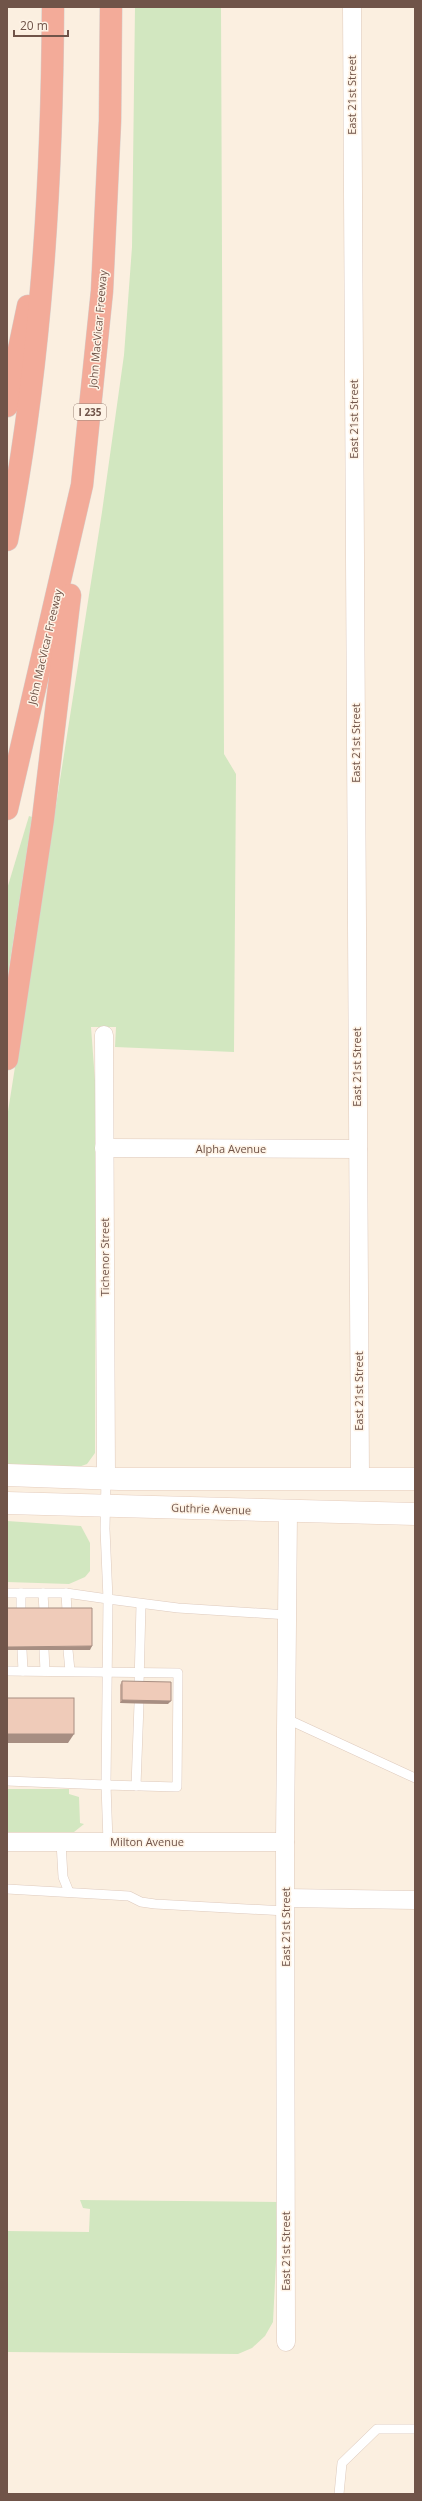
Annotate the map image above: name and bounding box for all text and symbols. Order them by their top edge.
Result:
scale bar [14,12,68,38]
text: 20 m [20,17,48,34]
street label: East 21st Street [344,55,359,135]
street label: John MacVicar Freeway [85,269,110,389]
street label: East 21st Street [346,379,361,459]
road number: I 235 [74,404,106,420]
street label: John MacVicar Freeway [24,587,65,707]
street label: East 21st Street [348,703,363,783]
street label: East 21st Street [349,1027,364,1107]
street label: Alpha Avenue [196,1141,266,1156]
street label: Tichenor Street [97,1218,112,1296]
street label: East 21st Street [351,1351,366,1431]
street label: Guthrie Avenue [171,1500,251,1517]
street label: Milton Avenue [110,1834,184,1849]
street label: East 21st Street [278,1887,293,1967]
street label: East 21st Street [278,2211,293,2291]

